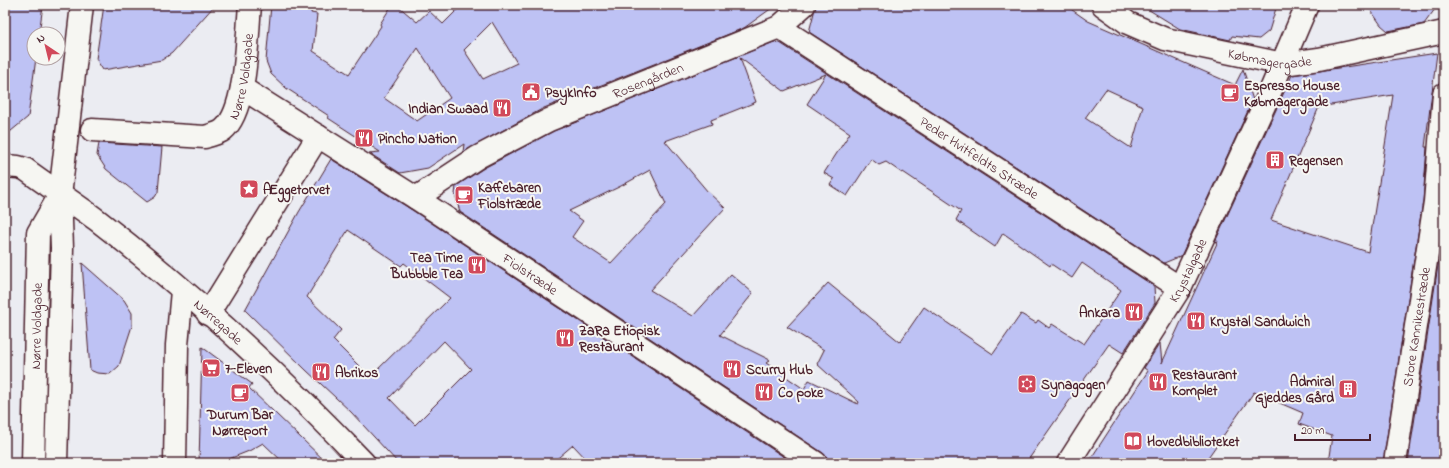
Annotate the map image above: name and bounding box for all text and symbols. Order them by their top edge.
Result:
north arrow [26,26,66,66]
text: N [33,30,48,47]
street label: Nørre Voldgade [224,32,260,123]
street label: Købmagergade [1226,44,1314,77]
street label: Rosengården [610,58,687,105]
place label: Espresso House Købmagergade [1244,76,1340,115]
public building icon: PsykInfo [520,81,542,103]
cafe icon: Espresso House Købmagergade [1219,82,1241,104]
place label: PsykInfo [545,83,596,106]
restaurant icon: Indian Swaad [491,97,513,119]
place label: Indian Swaad [408,99,488,120]
street label: Peder Hvitfeldts Stræde [915,112,1043,206]
restaurant icon: Pincho Nation [353,127,375,149]
place label: Pincho Nation [378,129,457,150]
building icon: Regensen [1264,149,1286,171]
place label: Regensen [1288,151,1343,174]
place icon: Æggetorvet [238,178,260,200]
place label: Kaffebaren Fiolstræde [477,178,542,215]
place label: Æggetorvet [263,180,330,203]
cafe icon: Kaffebaren Fiolstræde [453,184,475,206]
street label: Krystalgade [1164,235,1214,307]
place label: Tea Time Bubbble Tea [390,248,464,285]
street label: Fiolstræde [497,248,562,302]
restaurant icon: Tea Time Bubbble Tea [466,254,488,276]
street label: Store Kannikestræde [1398,265,1437,388]
street label: Nørre Voldgade [26,282,49,370]
street label: Nørregade [188,295,247,351]
restaurant icon: Ankara [1123,301,1145,323]
place label: Ankara [1079,303,1120,324]
restaurant icon: Krystal Sandwich [1185,310,1207,332]
place label: Krystal Sandwich [1210,312,1310,335]
place label: ZaRa Etiopisk Restaurant [578,321,661,358]
restaurant icon: ZaRa Etiopisk Restaurant [554,327,576,349]
supermarket icon: 7-Eleven [200,357,222,379]
restaurant icon: Scurry Hub [721,358,743,380]
place label: 7-Eleven [225,359,272,380]
place label: Scurry Hub [746,360,813,383]
restaurant icon: Abrikos [310,361,332,383]
place label: Abrikos [335,363,378,384]
place label: Restaurant Komplet [1171,365,1237,402]
restaurant icon: Restaurant Komplet [1147,371,1169,393]
place label: Admiral Gjeddes Gård [1255,372,1335,409]
synagogue icon: Synagogen [1016,373,1038,395]
place label: Synagogen [1041,375,1105,398]
building icon: Admiral Gjeddes Gård [1337,378,1359,400]
restaurant icon: Co poke [753,381,775,403]
cafe icon: Durum Bar Nørreport [229,382,251,404]
place label: Co poke [778,383,824,404]
place label: Durum Bar Nørreport [206,405,274,442]
scale bar [1295,416,1370,442]
text: 20 m [1301,422,1324,440]
library icon: Hovedbiblioteket [1122,430,1144,452]
place label: Hovedbiblioteket [1147,432,1240,453]

